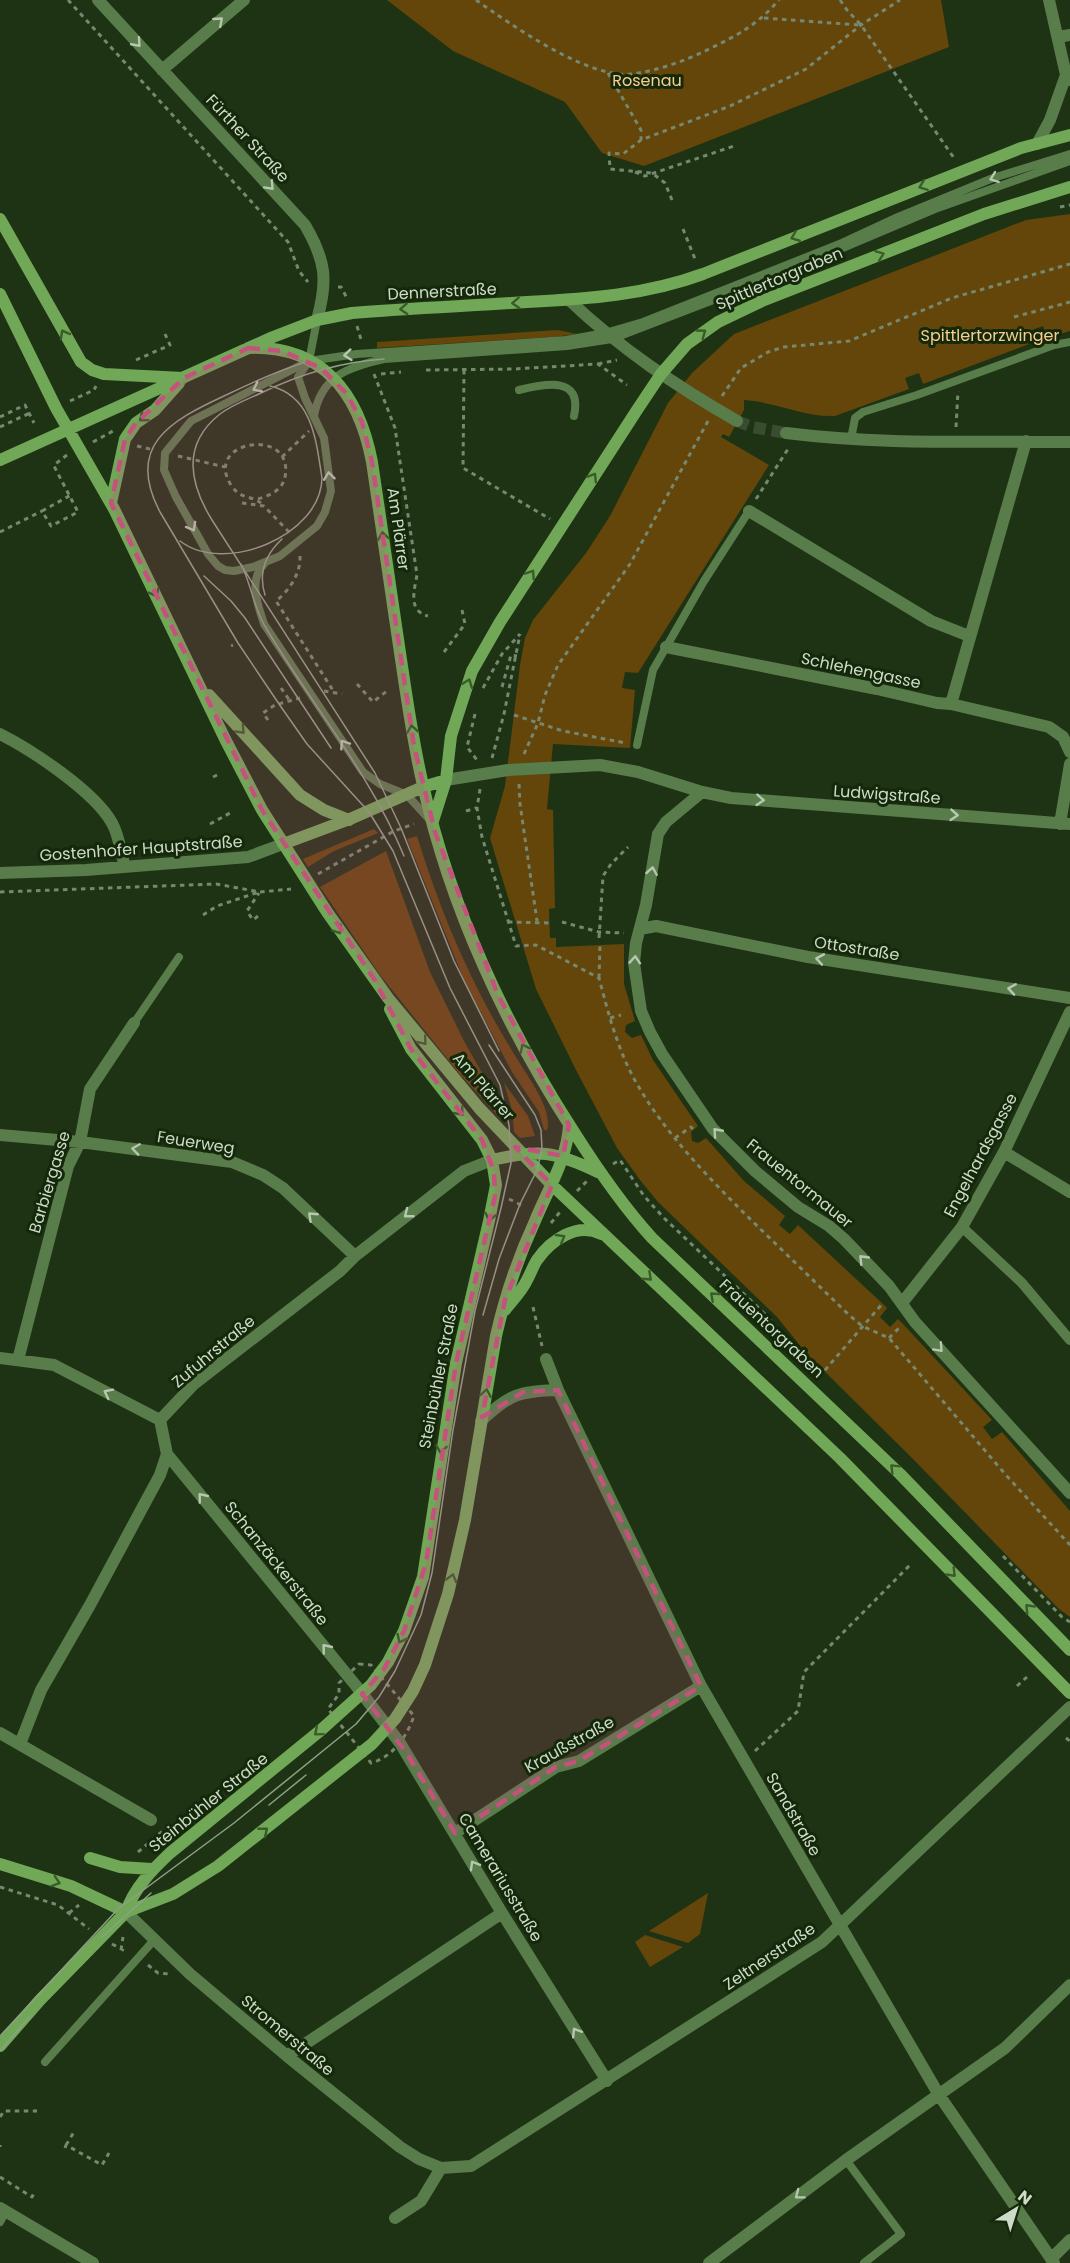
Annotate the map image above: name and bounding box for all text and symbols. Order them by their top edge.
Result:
one-way arrow [212,18,223,29]
one-way arrow [130,37,141,47]
park label: Rosenau [612,69,682,92]
street label: Fürther Straße [201,89,295,188]
one-way arrow [989,170,1000,183]
one-way arrow [263,179,274,190]
one-way arrow [918,179,929,191]
one-way arrow [791,230,802,242]
street label: Spittlertorgraben [712,241,846,316]
one-way arrow [874,249,885,262]
street label: Dennerstraße [387,277,497,306]
one-way arrow [511,297,520,310]
one-way arrow [399,303,408,316]
park label: Spittlertorzwinger [921,324,1059,347]
one-way arrow [695,329,706,340]
one-way arrow [60,330,71,341]
one-way arrow [343,348,352,361]
one-way arrow [253,381,263,392]
one-way arrow [138,411,149,422]
one-way arrow [324,471,336,480]
one-way arrow [586,473,597,484]
street label: Am Plärrer [381,486,416,572]
one-way arrow [185,521,196,531]
one-way arrow [378,532,390,541]
one-way arrow [523,570,534,581]
one-way arrow [148,586,159,597]
street label: Schlehengasse [799,647,923,694]
one-way arrow [460,678,473,688]
one-way arrow [234,723,245,733]
one-way arrow [406,725,418,734]
one-way arrow [340,739,351,750]
street label: Ludwigstraße [832,779,942,810]
one-way arrow [755,793,764,806]
one-way arrow [950,809,959,822]
street label: Gostenhofer Hauptstraße [39,830,243,867]
one-way arrow [645,867,657,876]
one-way arrow [331,923,342,934]
street label: Ottostraße [813,930,901,967]
one-way arrow [815,953,824,965]
one-way arrow [628,955,641,965]
one-way arrow [1008,983,1018,996]
one-way arrow [415,1034,426,1045]
one-way arrow [520,1043,531,1054]
street label: Am Plärrer [448,1047,520,1125]
street label: Engelhardsgasse [938,1089,1023,1221]
one-way arrow [453,1105,464,1116]
street label: Feuerweg [156,1125,236,1160]
street label: Barbiergasse [23,1128,76,1236]
one-way arrow [713,1128,724,1139]
street label: Frauentormauer [742,1133,858,1233]
one-way arrow [131,1144,140,1156]
one-way arrow [404,1207,415,1218]
one-way arrow [309,1212,319,1223]
one-way arrow [484,1212,497,1222]
one-way arrow [555,1234,565,1246]
one-way arrow [860,1256,871,1267]
one-way arrow [641,1269,652,1280]
street label: Frauentorgraben [714,1274,829,1383]
one-way arrow [710,1292,721,1303]
street label: Steinbühler Straße [413,1301,464,1451]
street label: Zufuhrstraße [167,1310,260,1393]
one-way arrow [932,1341,943,1352]
one-way arrow [104,1389,114,1400]
one-way arrow [479,1389,492,1399]
one-way arrow [436,1445,448,1454]
one-way arrow [890,1464,901,1475]
one-way arrow [198,1493,209,1504]
street label: Schanzäckerstraße [219,1496,334,1630]
one-way arrow [945,1566,956,1576]
one-way arrow [445,1573,457,1584]
one-way arrow [1025,1605,1036,1615]
one-way arrow [396,1632,408,1643]
one-way arrow [322,1644,333,1655]
street label: Kraußstraße [520,1710,618,1779]
one-way arrow [314,1725,325,1736]
street label: Steinbühler Straße [144,1747,273,1858]
street label: Sandstraße [760,1768,827,1860]
street label: Camerariusstraße [453,1808,548,1946]
one-way arrow [258,1827,269,1838]
one-way arrow [469,1861,481,1871]
one-way arrow [50,1874,61,1887]
street label: Zeltnerstraße [719,1917,820,1996]
street label: Stromerstraße [236,1989,339,2081]
one-way arrow [572,2027,583,2038]
north arrow [986,2179,1046,2239]
text: N [1013,2185,1037,2210]
one-way arrow [795,2188,806,2199]

